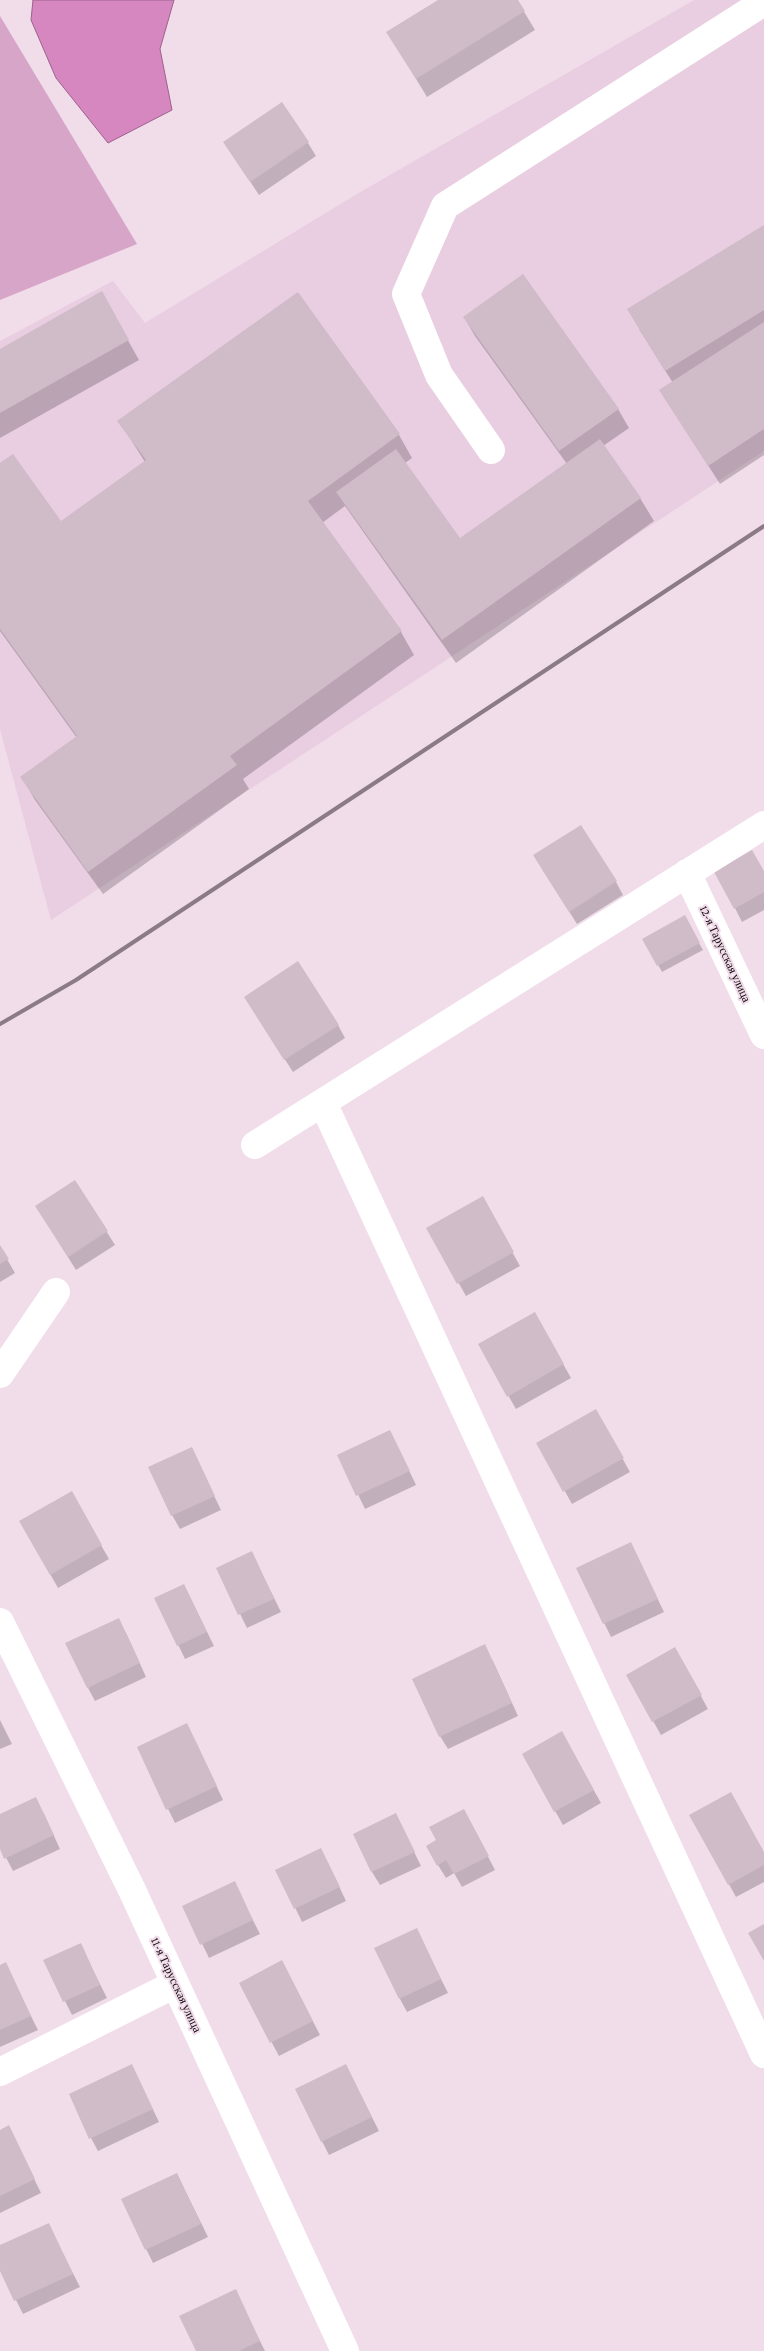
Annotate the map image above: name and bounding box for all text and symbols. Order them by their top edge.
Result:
street label: 12-я Тарусская улица [696,903,754,1005]
street label: 11-я Тарусская улица [148,1935,204,2035]

